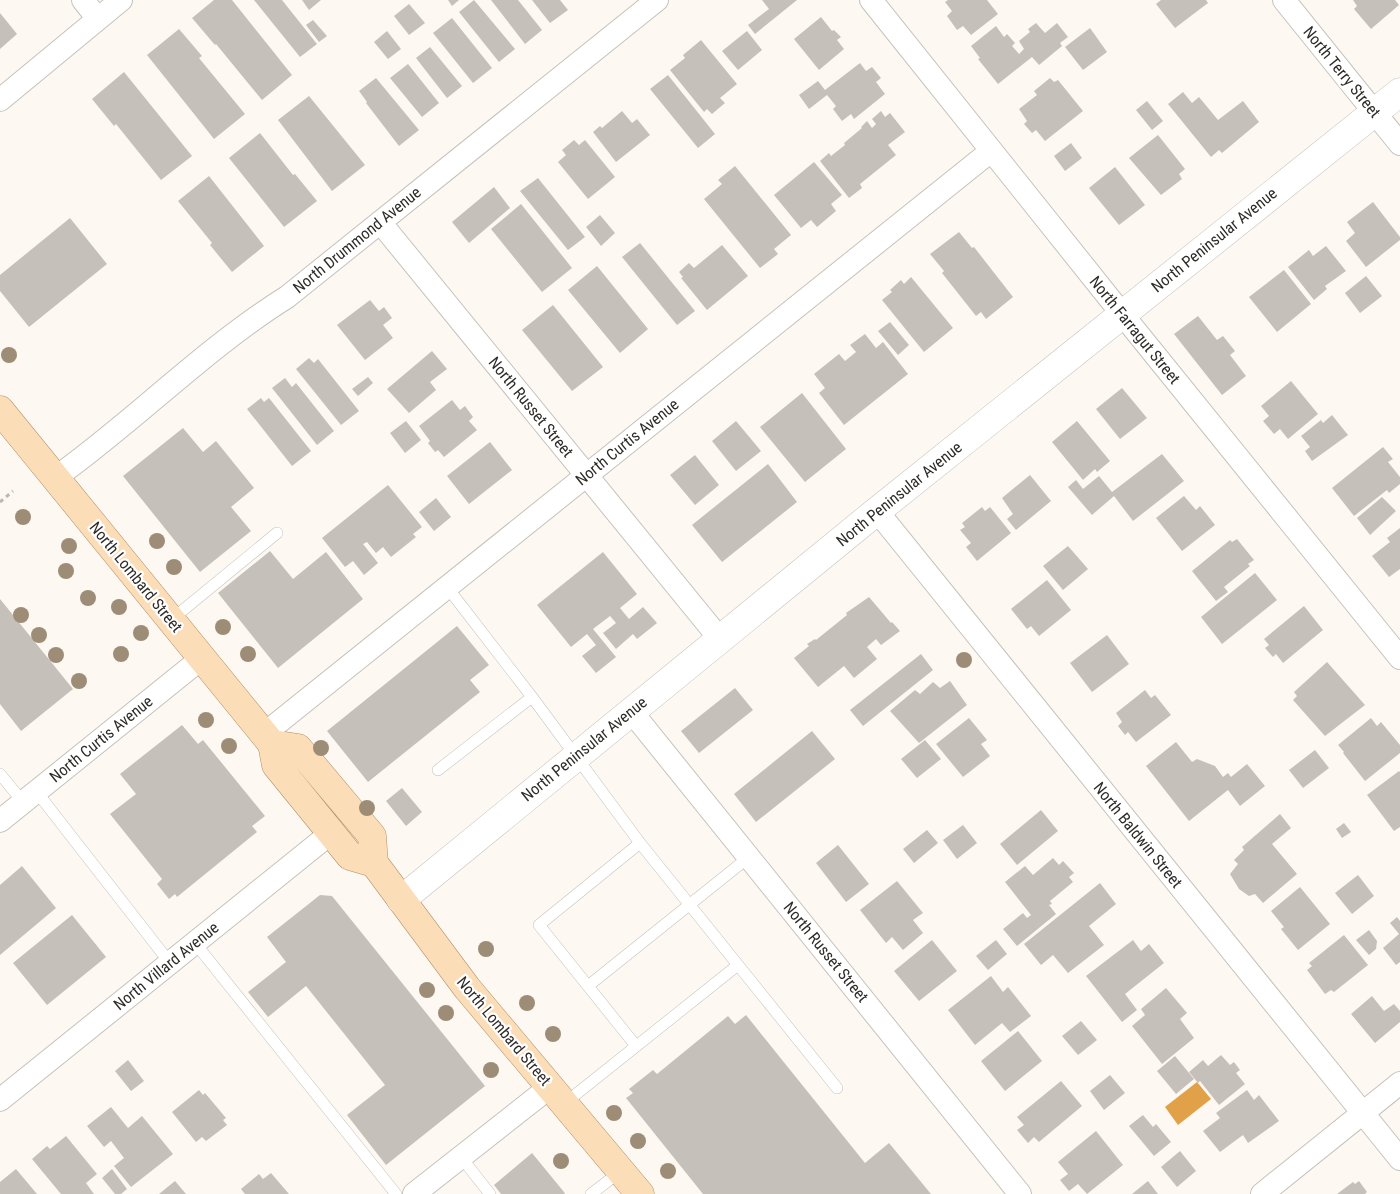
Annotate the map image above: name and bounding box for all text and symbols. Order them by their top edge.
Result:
street label: North Terry Street [1299,23,1385,122]
street label: North Drummond Avenue [289,183,425,297]
street label: North Peninsular Avenue [1147,184,1281,296]
street label: North Farragut Street [1086,272,1184,388]
street label: North Russet Street [485,353,577,461]
street label: North Curtis Avenue [572,395,682,489]
street label: North Peninsular Avenue [832,438,966,550]
street label: North Lombard Street [86,518,186,636]
street label: North Curtis Avenue [46,692,156,786]
street label: North Peninsular Avenue [517,693,651,805]
street label: North Baldwin Street [1090,778,1187,892]
street label: North Russet Street [780,898,872,1006]
street label: North Villard Avenue [110,918,222,1014]
street label: North Lombard Street [453,973,555,1090]

